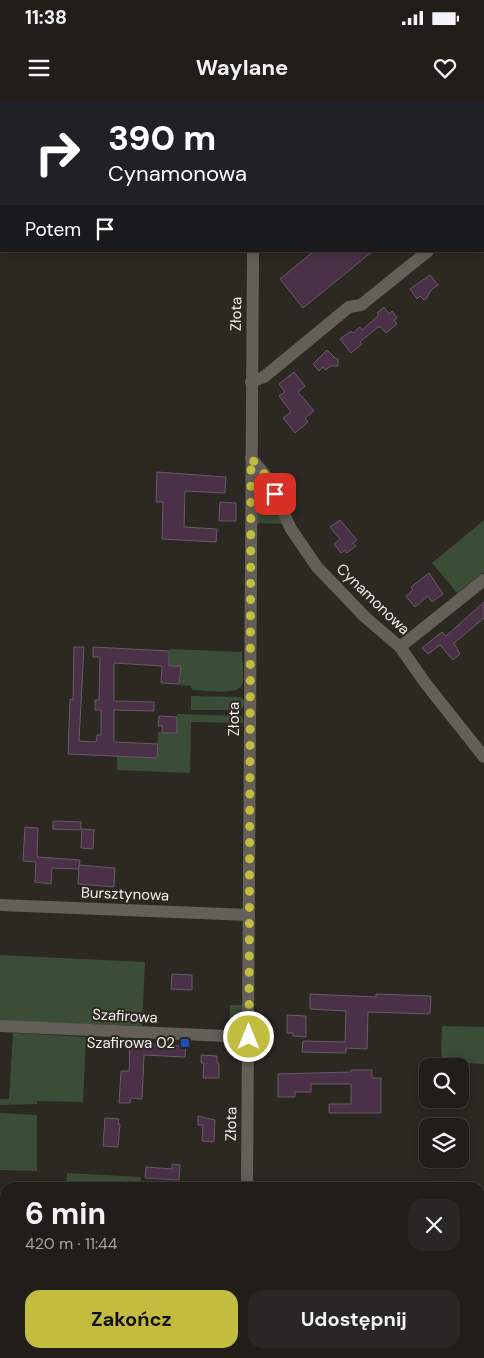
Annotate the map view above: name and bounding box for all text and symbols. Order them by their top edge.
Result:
text: 11:38 [25,5,67,30]
text: Waylane [196,53,288,82]
icon: menu [25,54,53,82]
icon: heart [431,54,459,82]
text: 390 m [108,115,216,161]
icon: right [25,120,90,185]
text: Cynamonowa [108,159,247,188]
icon: arrive [91,215,119,243]
text: Potem [25,217,81,242]
street label: Złota [226,297,246,331]
pin [254,473,296,515]
icon: arrive [261,480,289,508]
street label: Cynamonowa [332,559,414,639]
street label: Złota [224,702,244,736]
street label: Bursztynowa [80,882,170,906]
street label: Szafirowa [92,1004,158,1028]
position arrow [222,1010,274,1062]
place label: Szafirowa 02 [87,1033,175,1053]
marker: Szafirowa 02 [179,1037,191,1049]
map controls [419,1058,469,1168]
button: search [419,1058,469,1108]
street label: Złota [221,1107,241,1141]
button: layers [419,1118,469,1168]
text: 6 min [25,1194,106,1233]
button: close [408,1199,460,1251]
text: 420 m · 11:44 [25,1233,118,1254]
button: Zakończ [25,1290,238,1348]
button: Udostępnij [248,1290,460,1348]

